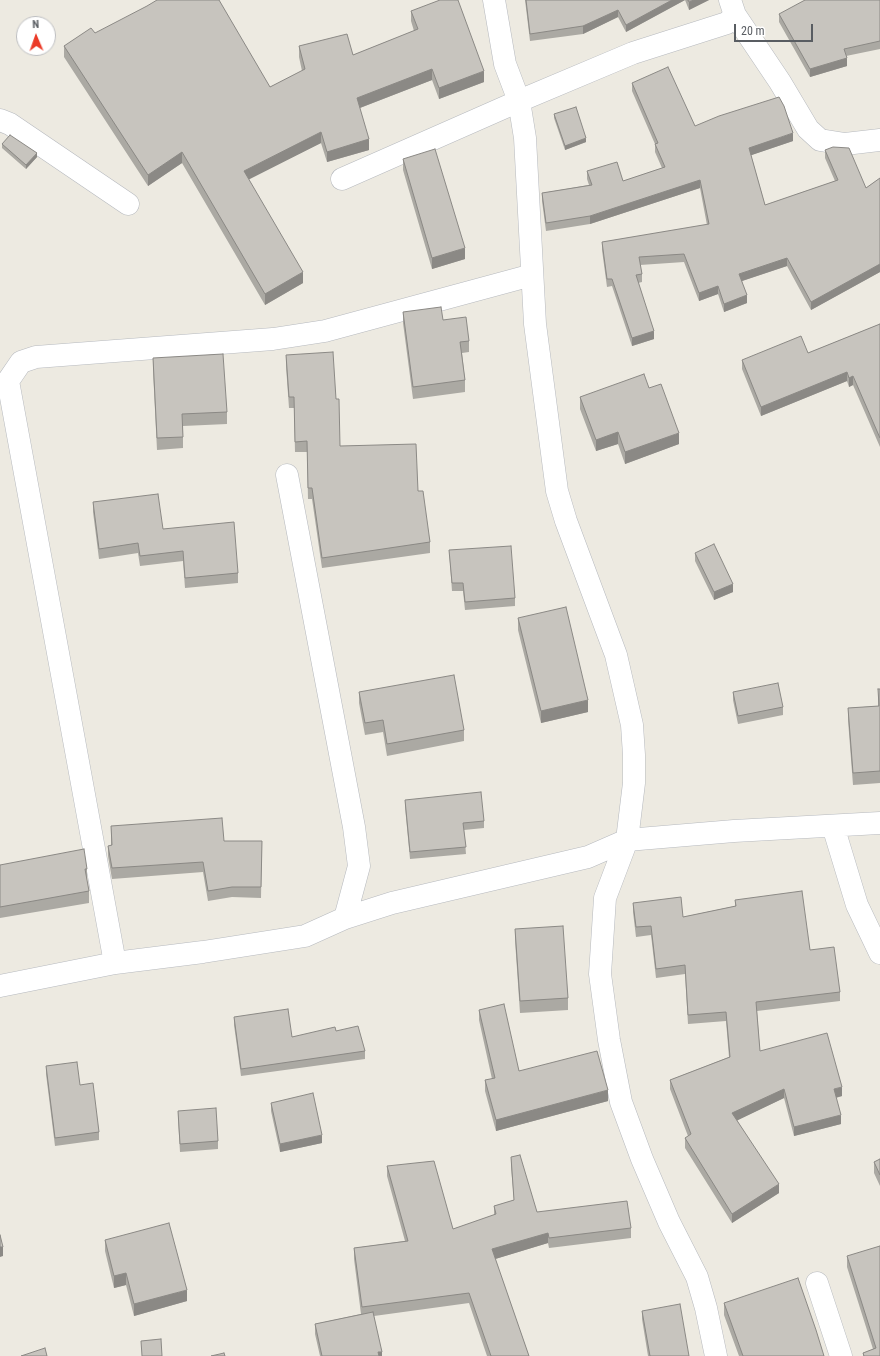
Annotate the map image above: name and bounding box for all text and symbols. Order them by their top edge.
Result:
north arrow [16,16,56,56]
scale bar [736,16,815,42]
text: N [32,18,39,31]
text: 20 m [741,24,765,38]

